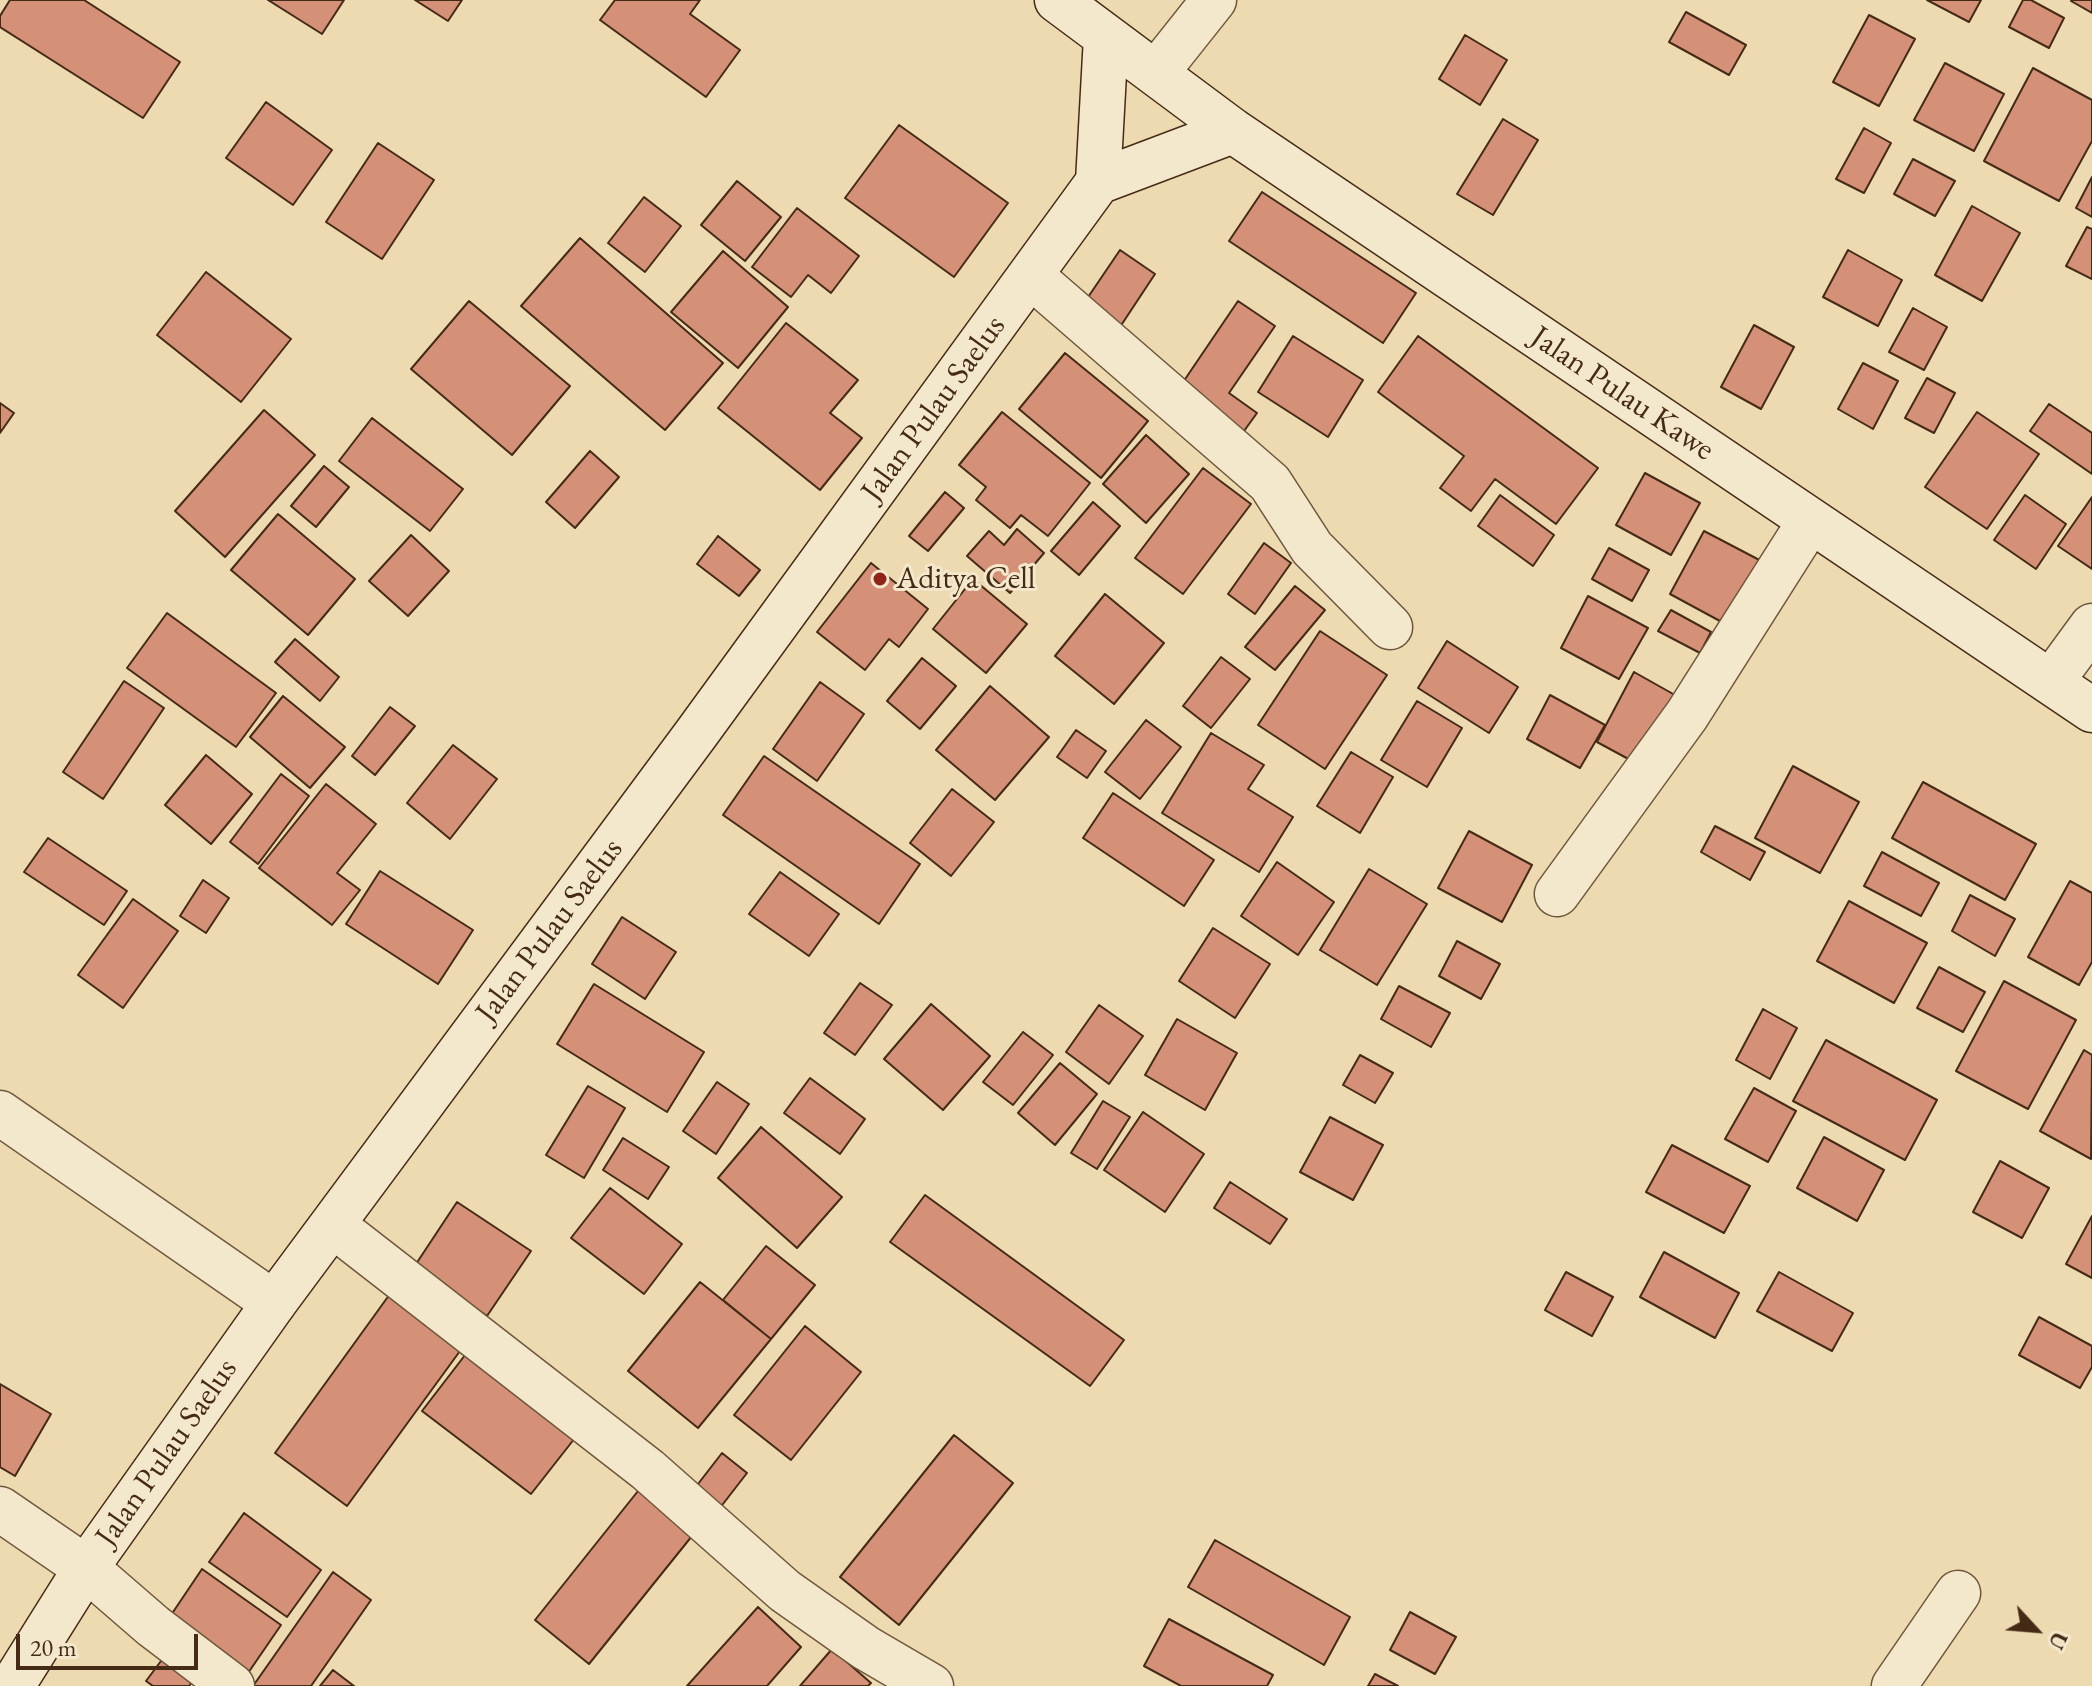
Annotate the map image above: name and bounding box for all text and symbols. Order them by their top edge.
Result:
street label: Jalan Pulau Saelus [854,308,1014,510]
street label: Jalan Pulau Kawe [1523,318,1721,470]
place label: Aditya Cell [896,560,1035,598]
marker: Aditya Cell [871,570,889,588]
street label: Jalan Pulau Saelus [468,831,632,1031]
street label: Jalan Pulau Saelus [88,1352,246,1554]
north arrow [1996,1590,2076,1670]
scale bar [20,1618,202,1668]
text: U [2041,1627,2075,1654]
text: 20 m [30,1632,77,1663]

